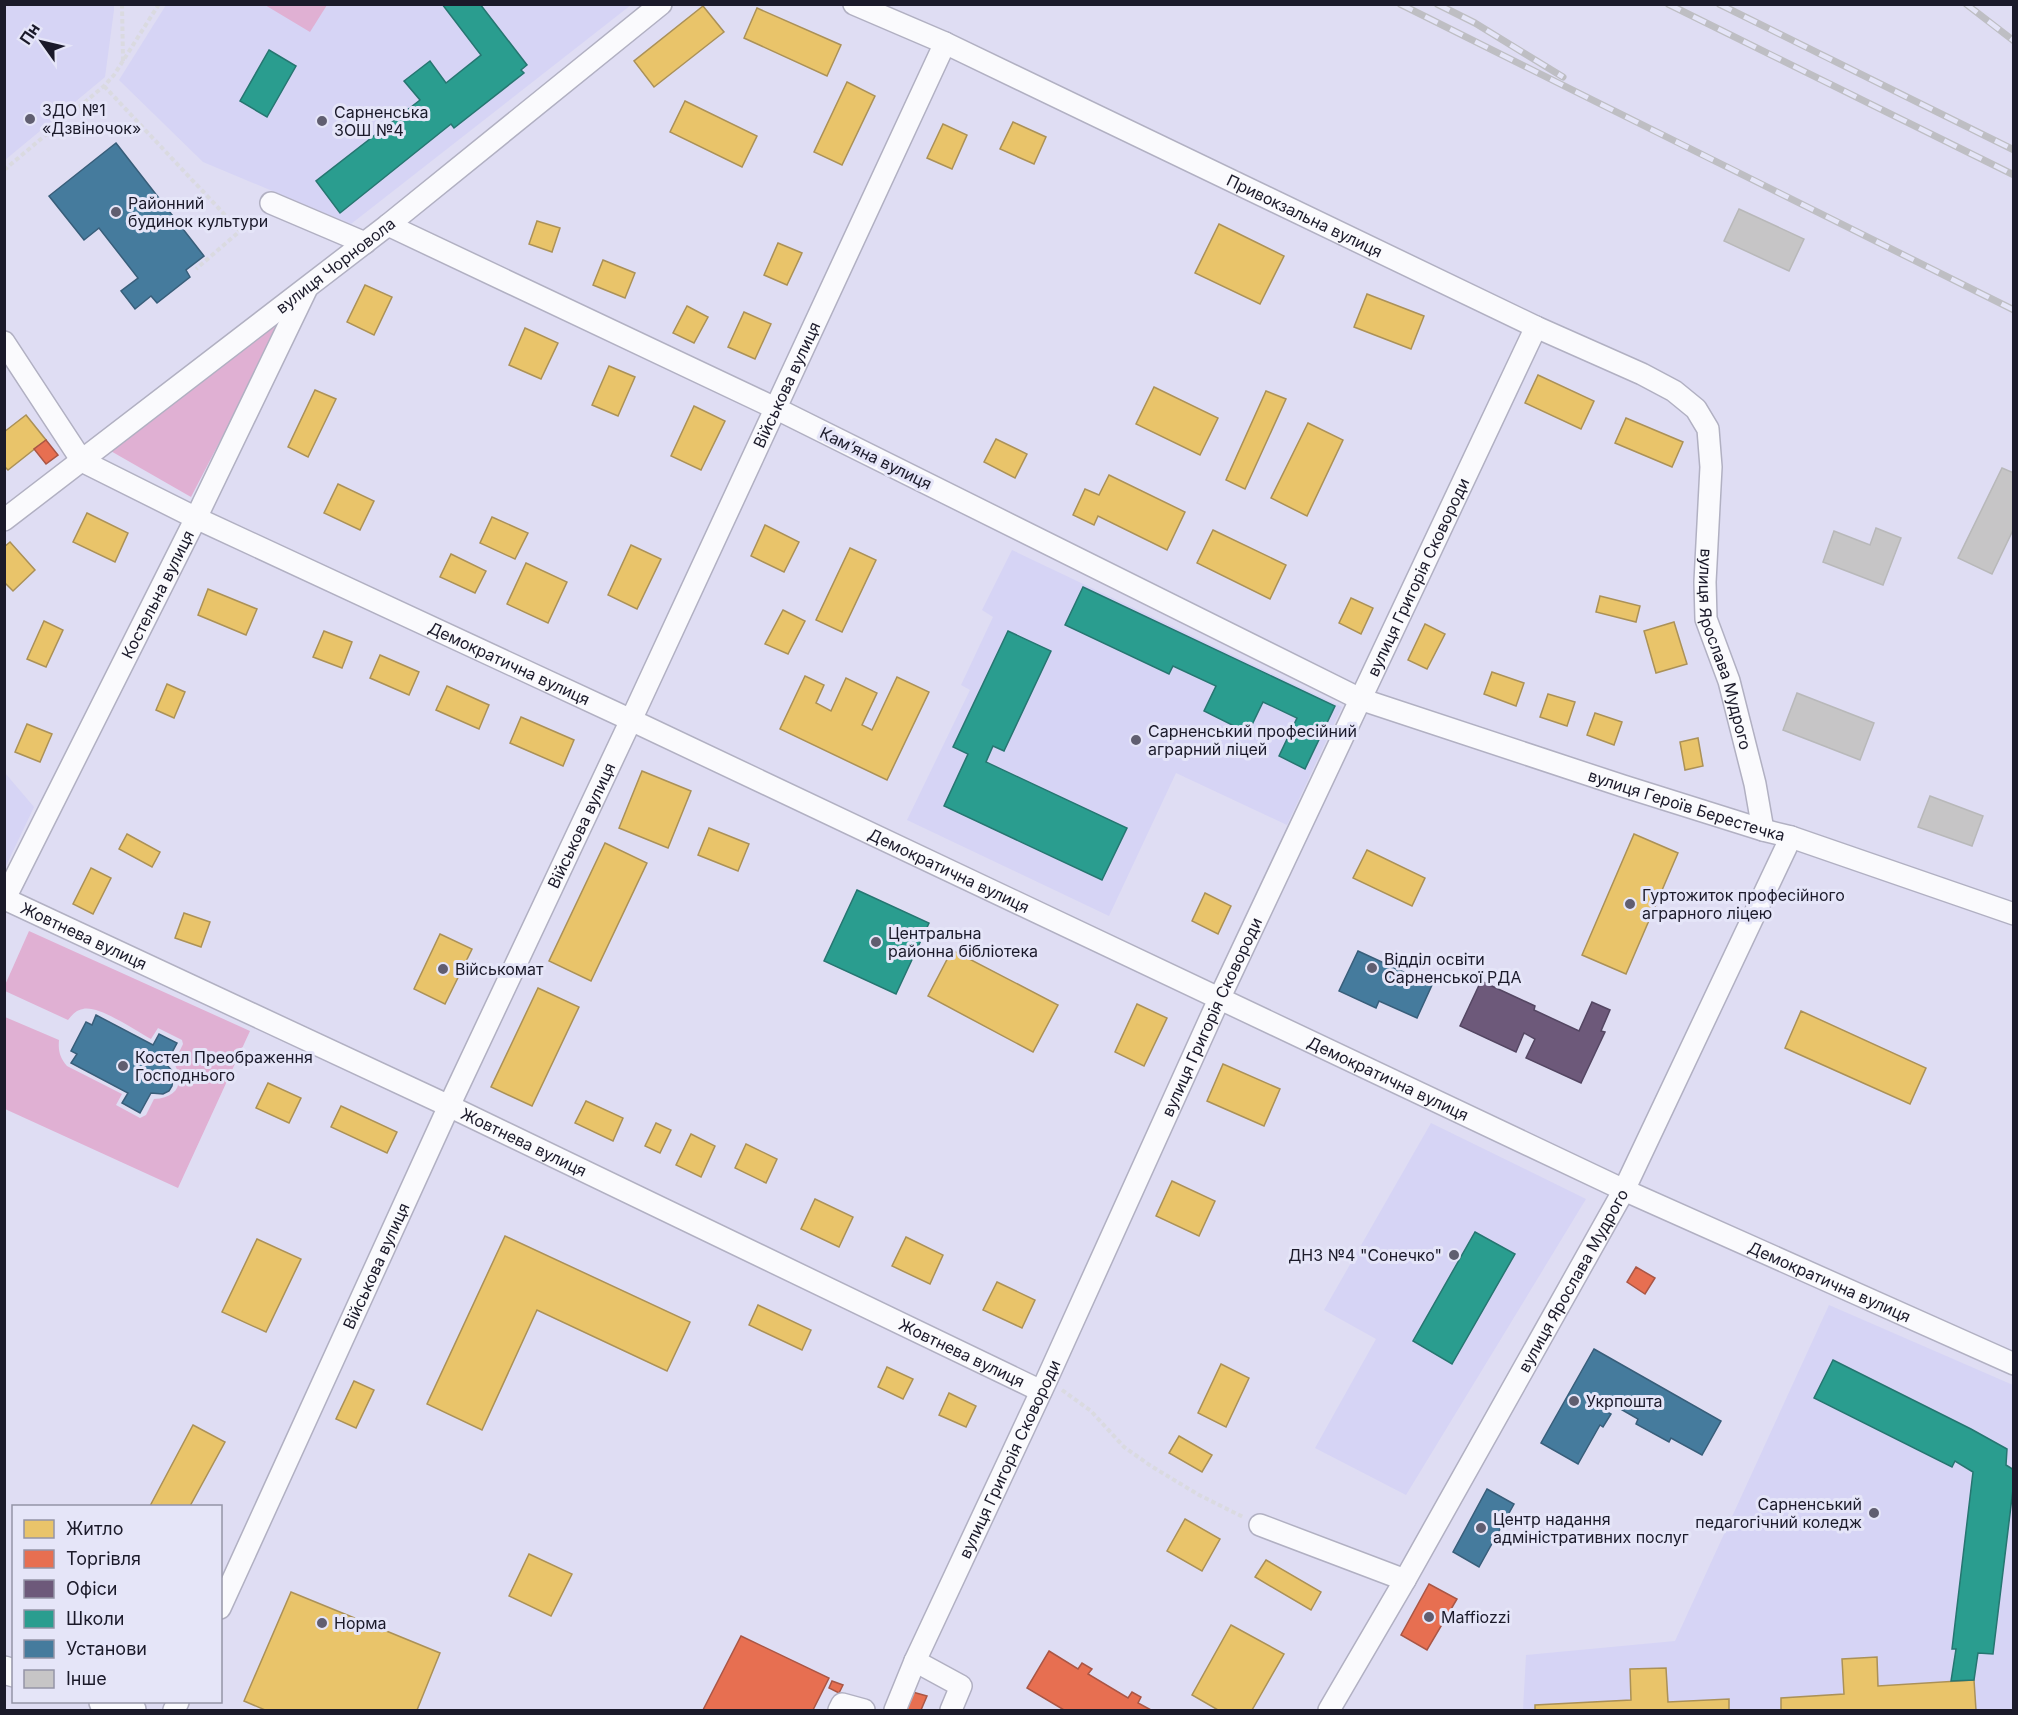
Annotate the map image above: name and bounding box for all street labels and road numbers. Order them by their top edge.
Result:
street label: Привокзальна вулиця [1223,170,1386,262]
street label: вулиця Чорновола [272,213,399,318]
street label: Військова вулиця [749,319,824,451]
street label: Камʼяна вулиця [817,422,935,494]
street label: вулиця Григорія Сковороди [1363,475,1473,679]
street label: Костельна вулиця [117,527,198,662]
street label: вулиця Ярослава Мудрого [1695,548,1756,752]
street label: Демократична вулиця [425,617,593,709]
street label: Військова вулиця [543,759,620,892]
street label: вулиця Героїв Берестечка [1586,765,1787,845]
street label: Демократична вулиця [865,824,1033,917]
street label: Жовтнева вулиця [18,898,150,974]
street label: вулиця Григорія Сковороди [1157,914,1266,1120]
street label: Демократична вулиця [1304,1032,1472,1125]
street label: Жовтнева вулиця [458,1103,590,1181]
street label: вулиця Ярослава Мудрого [1514,1185,1633,1376]
street label: Військова вулиця [339,1200,414,1332]
street label: Демократична вулиця [1745,1237,1914,1327]
street label: Жовтнева вулиця [896,1314,1028,1392]
street label: вулиця Григорія Сковороди [955,1356,1064,1561]

